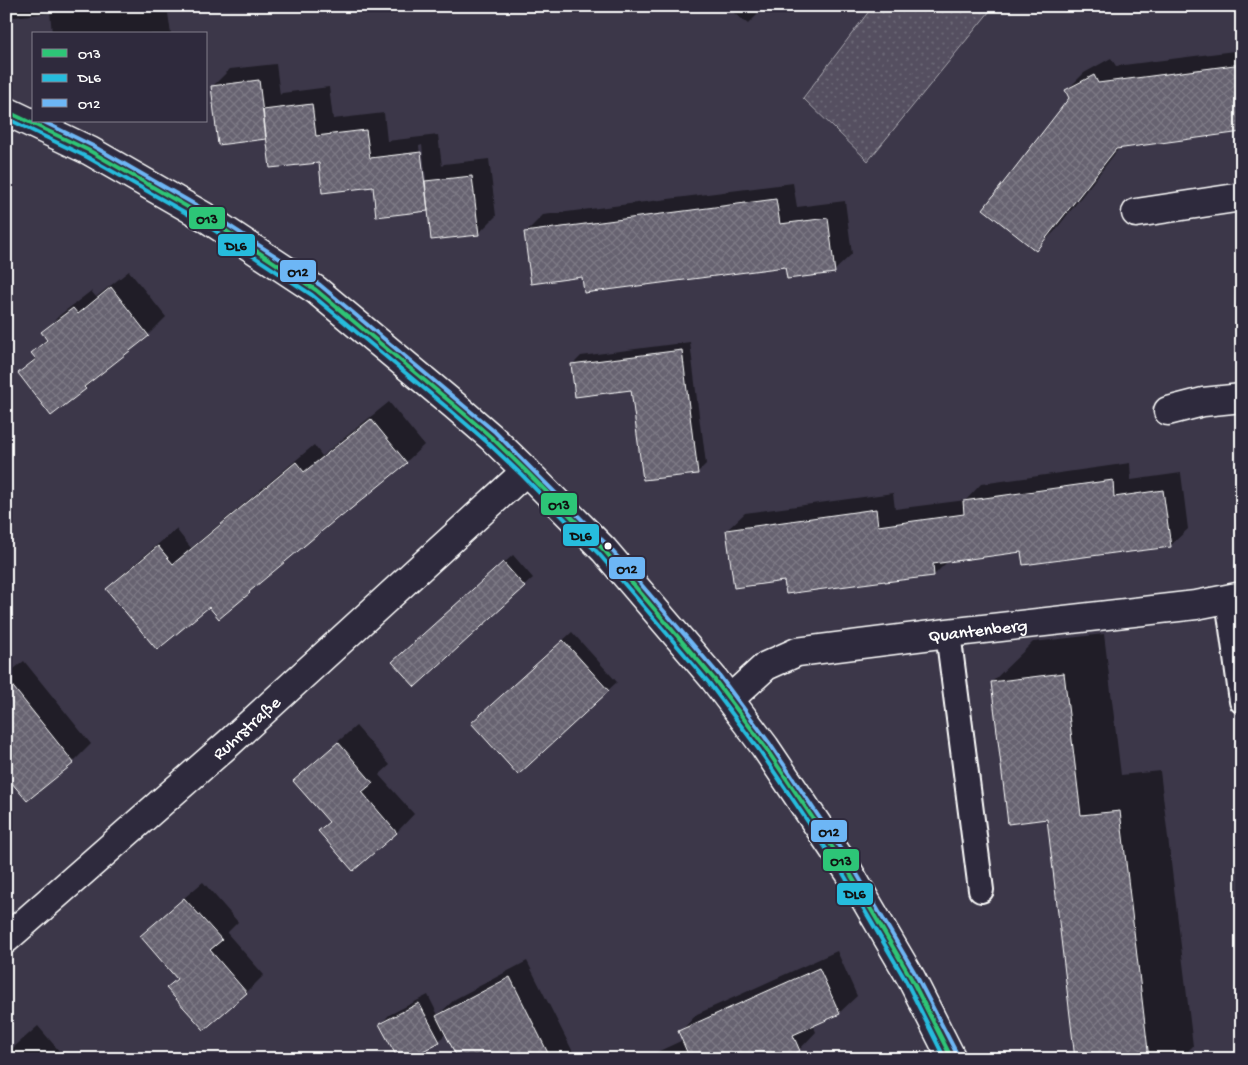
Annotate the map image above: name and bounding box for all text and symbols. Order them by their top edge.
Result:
legend [32,32,208,122]
text: O13 [78,46,101,64]
text: DL6 [77,70,101,88]
text: O12 [78,96,100,114]
line badge: O13 [188,206,226,230]
text: O13 [196,212,218,229]
line badge: DL6 [217,233,256,257]
text: DL6 [223,239,248,256]
line badge: O12 [279,259,317,283]
text: O12 [288,265,309,282]
line badge: O13 [540,492,578,516]
text: O13 [548,498,570,515]
line badge: DL6 [562,523,600,547]
text: DL6 [568,529,593,546]
unlabelled marker [603,541,613,551]
line badge: O12 [608,556,646,580]
text: O12 [617,562,638,579]
street label: Quantenberg [927,616,1029,648]
street label: Ruhrstraße [209,692,287,765]
line badge: O12 [810,819,848,843]
text: O12 [819,825,840,842]
line badge: O13 [822,848,860,872]
text: O13 [830,854,852,871]
line badge: DL6 [836,882,874,906]
text: DL6 [842,887,867,904]

